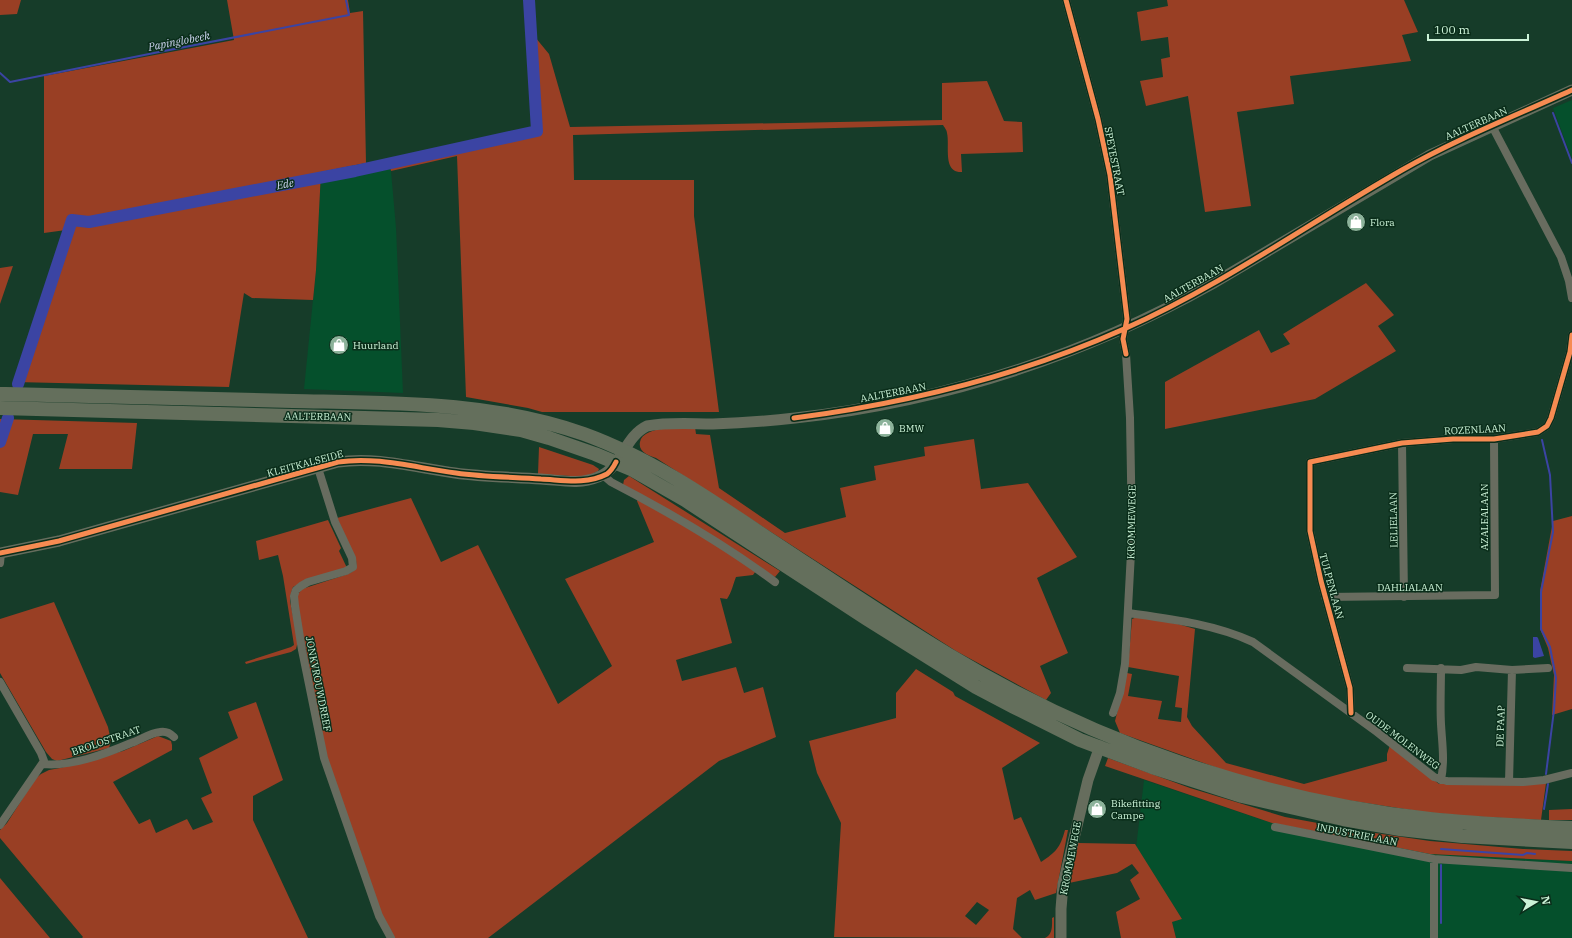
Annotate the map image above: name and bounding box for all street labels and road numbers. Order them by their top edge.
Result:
street label: AALTERBAAN [1443,104,1510,143]
street label: SPEYESTRAAT [1101,125,1128,197]
street label: AALTERBAAN [1161,261,1226,305]
street label: AALTERBAAN [859,380,927,405]
street label: AALTERBAAN [284,409,352,424]
street label: ROZENLAAN [1444,421,1506,438]
street label: KLEITKALSEIDE [266,447,345,480]
street label: AZALEALAAN [1478,483,1491,551]
street label: KROMMEWEGE [1124,485,1139,559]
street label: LELIELAAN [1387,492,1400,548]
street label: TULPENLAAN [1316,552,1347,621]
street label: DAHLIALAAN [1377,581,1443,594]
street label: JONKVROUWDREEF [303,635,334,733]
street label: DE PAAP [1493,705,1508,747]
street label: OUDE MOLENWEG [1363,708,1442,773]
street label: BROLOSTRAAT [70,722,143,758]
street label: KROMMEWEGE [1057,820,1084,896]
street label: INDUSTRIELAAN [1315,820,1399,849]

